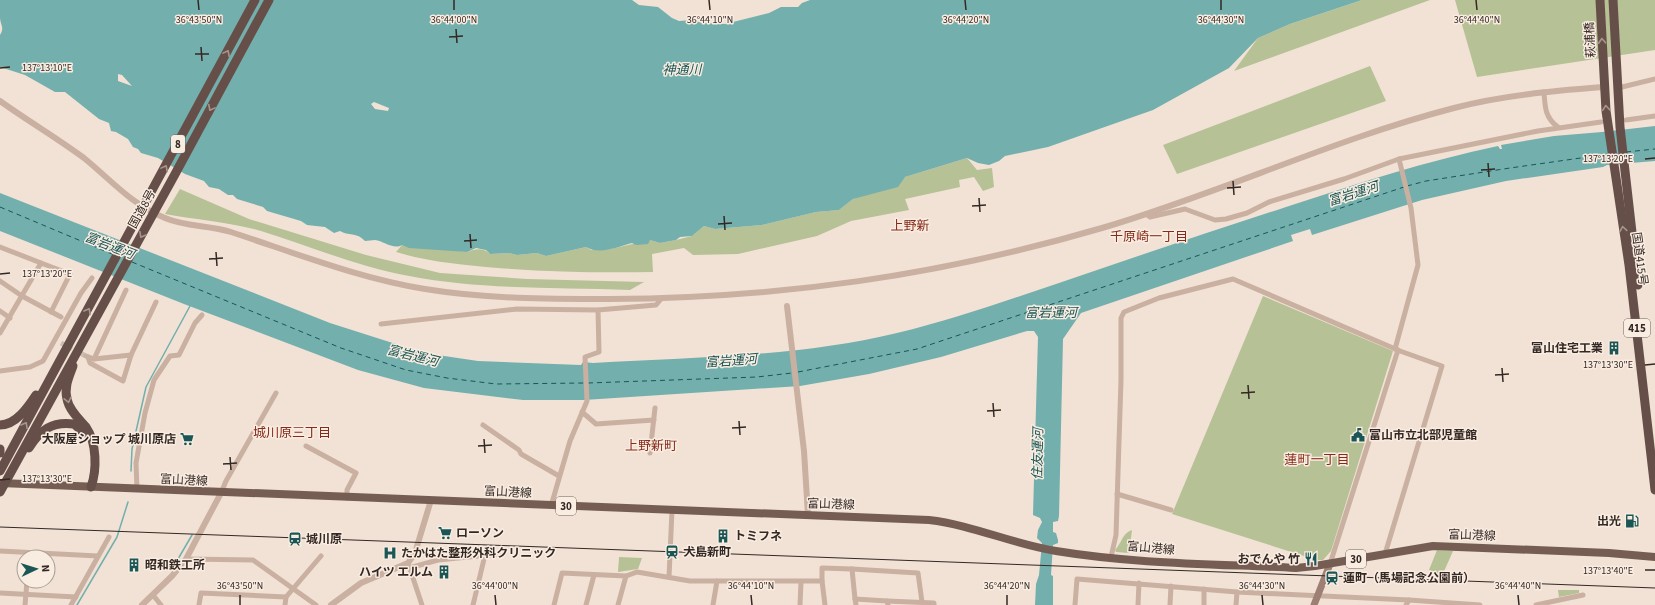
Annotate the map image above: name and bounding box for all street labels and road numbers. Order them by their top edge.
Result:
street label: 萩浦橋 [1581,22,1600,58]
road number: 8 [171,135,185,153]
street label: 国道8号 [125,187,160,232]
street label: 国道415号 [1627,231,1652,287]
road number: 415 [1624,319,1650,337]
street label: 富山港線 [160,471,208,490]
street label: 富山港線 [484,483,532,502]
street label: 富山港線 [807,495,855,514]
road number: 30 [556,497,576,515]
street label: 富山港線 [1448,526,1496,545]
street label: 富山港線 [1126,538,1176,559]
road number: 30 [1346,550,1366,568]

